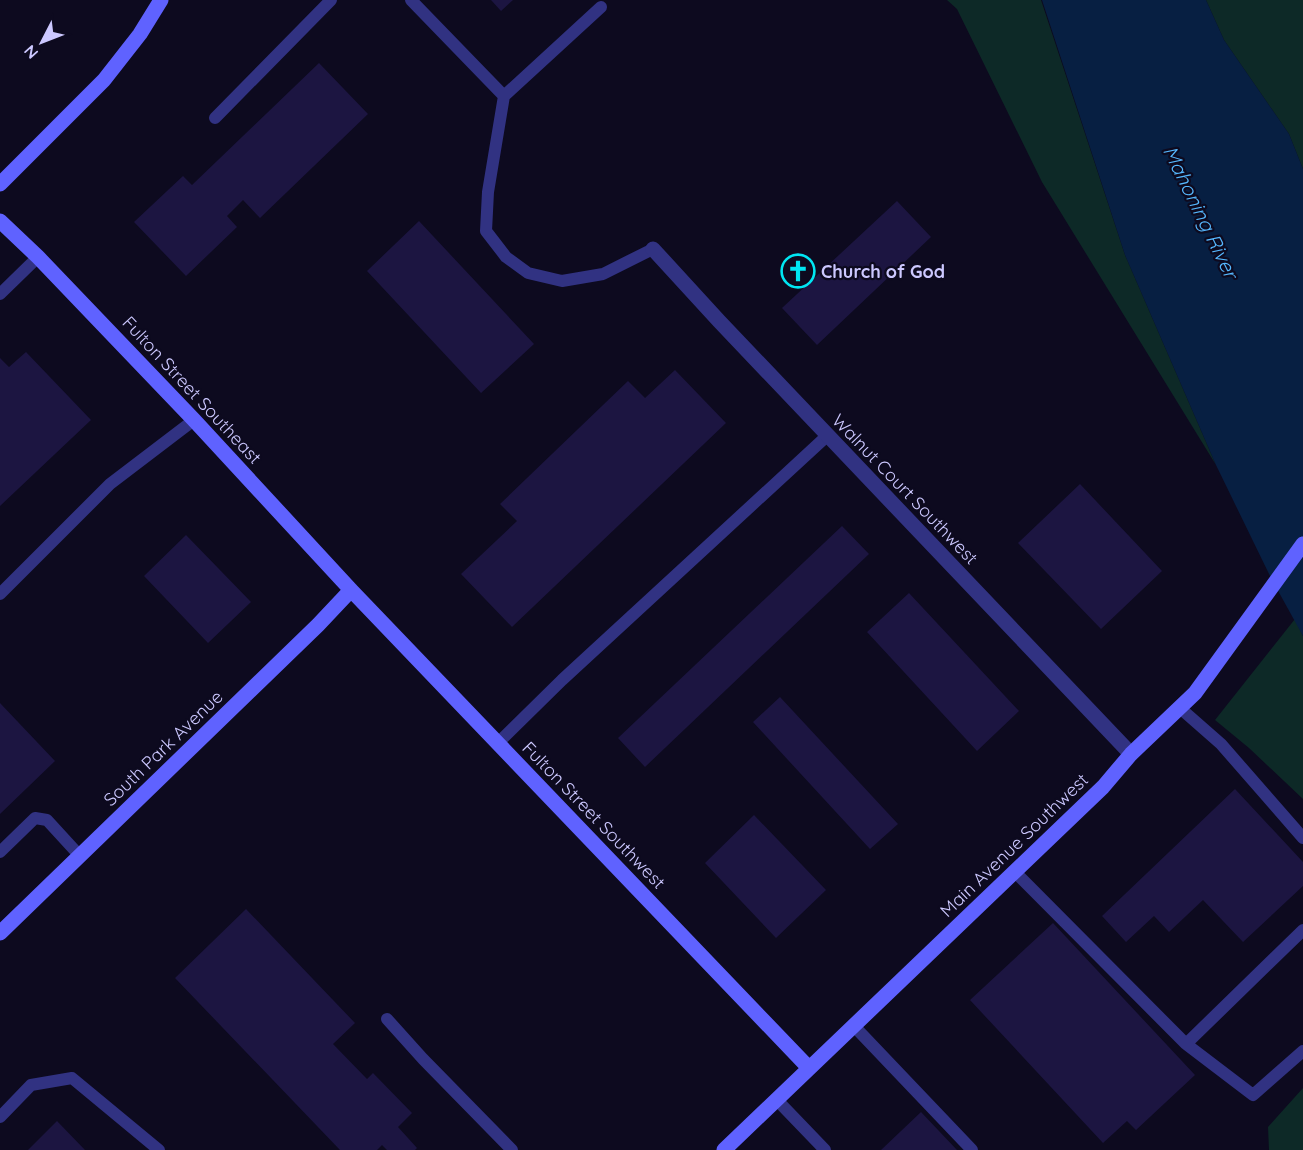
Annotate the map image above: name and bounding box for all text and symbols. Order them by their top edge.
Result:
north arrow [12,12,72,72]
text: N [19,41,42,63]
water label: Mahoning River [1158,142,1245,285]
church icon: Church of God [780,253,816,289]
place label: Church of God [821,260,945,283]
street label: Fulton Street Southeast [117,311,267,469]
street label: Walnut Court Southwest [827,409,983,569]
street label: South Park Avenue [99,685,227,811]
street label: Fulton Street Southwest [518,736,670,894]
street label: Main Avenue Southwest [935,768,1093,922]

